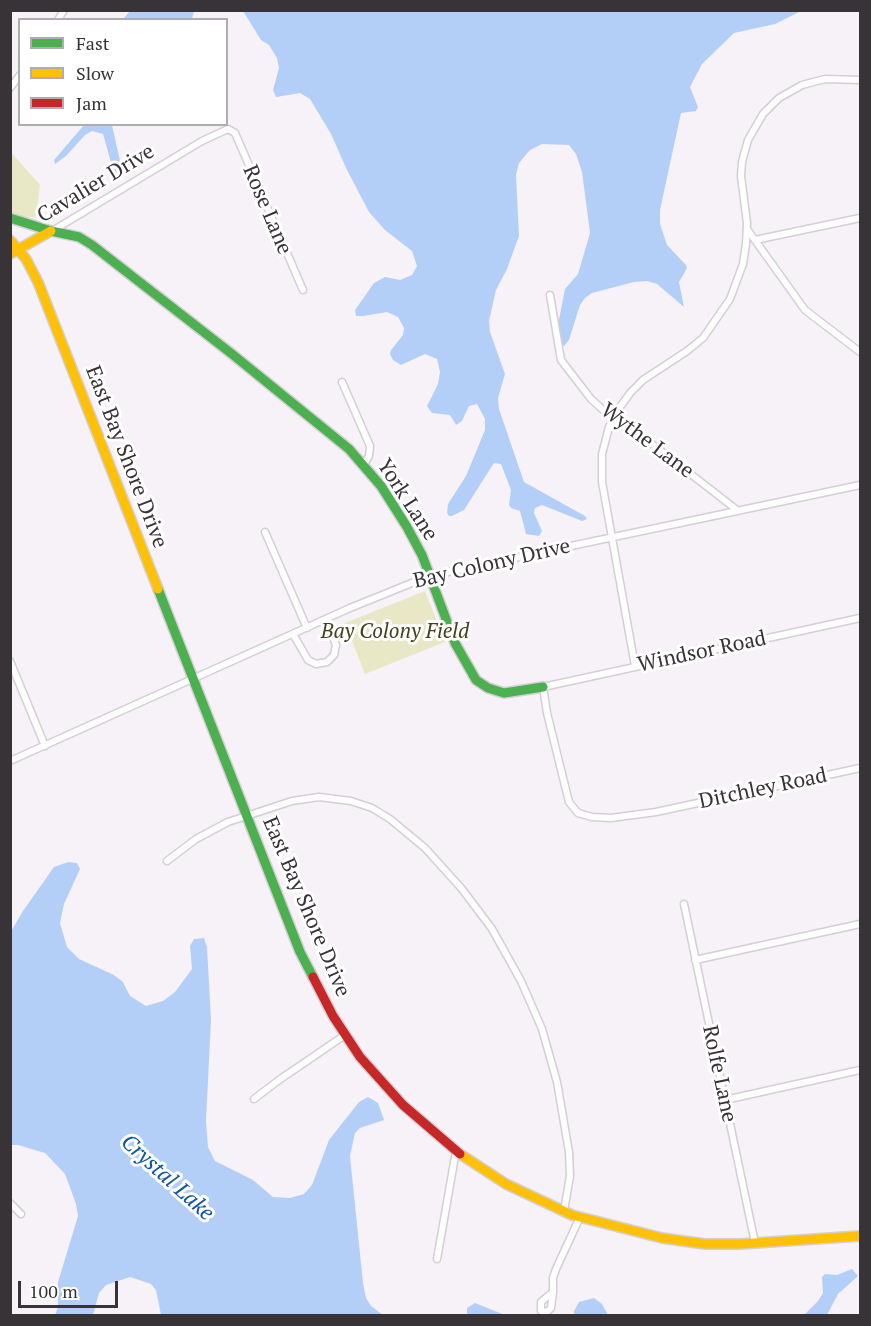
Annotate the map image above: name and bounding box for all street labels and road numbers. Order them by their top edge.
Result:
street label: Cavalier Drive [33,139,159,229]
street label: Rose Lane [237,162,297,258]
street label: East Bay Shore Drive [80,362,172,552]
street label: Wythe Lane [595,398,699,484]
street label: York Lane [371,454,443,546]
street label: Bay Colony Drive [411,534,573,594]
street label: Windsor Road [635,626,769,678]
street label: Ditchley Road [697,763,829,815]
street label: East Bay Shore Drive [257,813,355,1001]
street label: Rolfe Lane [696,1023,742,1125]

